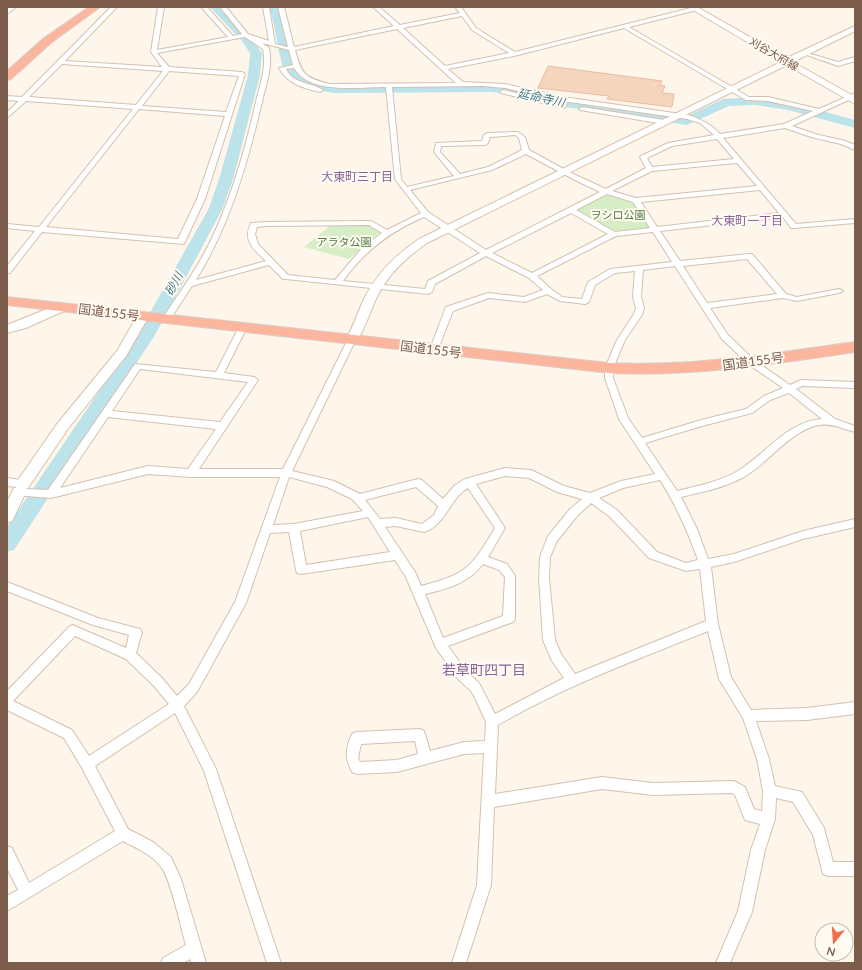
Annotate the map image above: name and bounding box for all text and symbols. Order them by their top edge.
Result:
street label: 刈谷大府線 [747,34,801,73]
water label: 延命寺川 [516,85,568,110]
district label: 大東町三丁目 [321,169,393,184]
park label: ヲシロ公園 [591,208,646,221]
district label: 大東町一丁目 [711,213,783,228]
park label: アラタ公園 [317,235,372,248]
water label: 砂川 [161,268,187,298]
street label: 国道155号 [77,300,141,324]
street label: 国道155号 [399,337,463,361]
street label: 国道155号 [721,349,785,373]
district label: 若草町四丁目 [442,661,526,678]
north arrow [814,922,854,962]
text: N [825,945,837,959]

